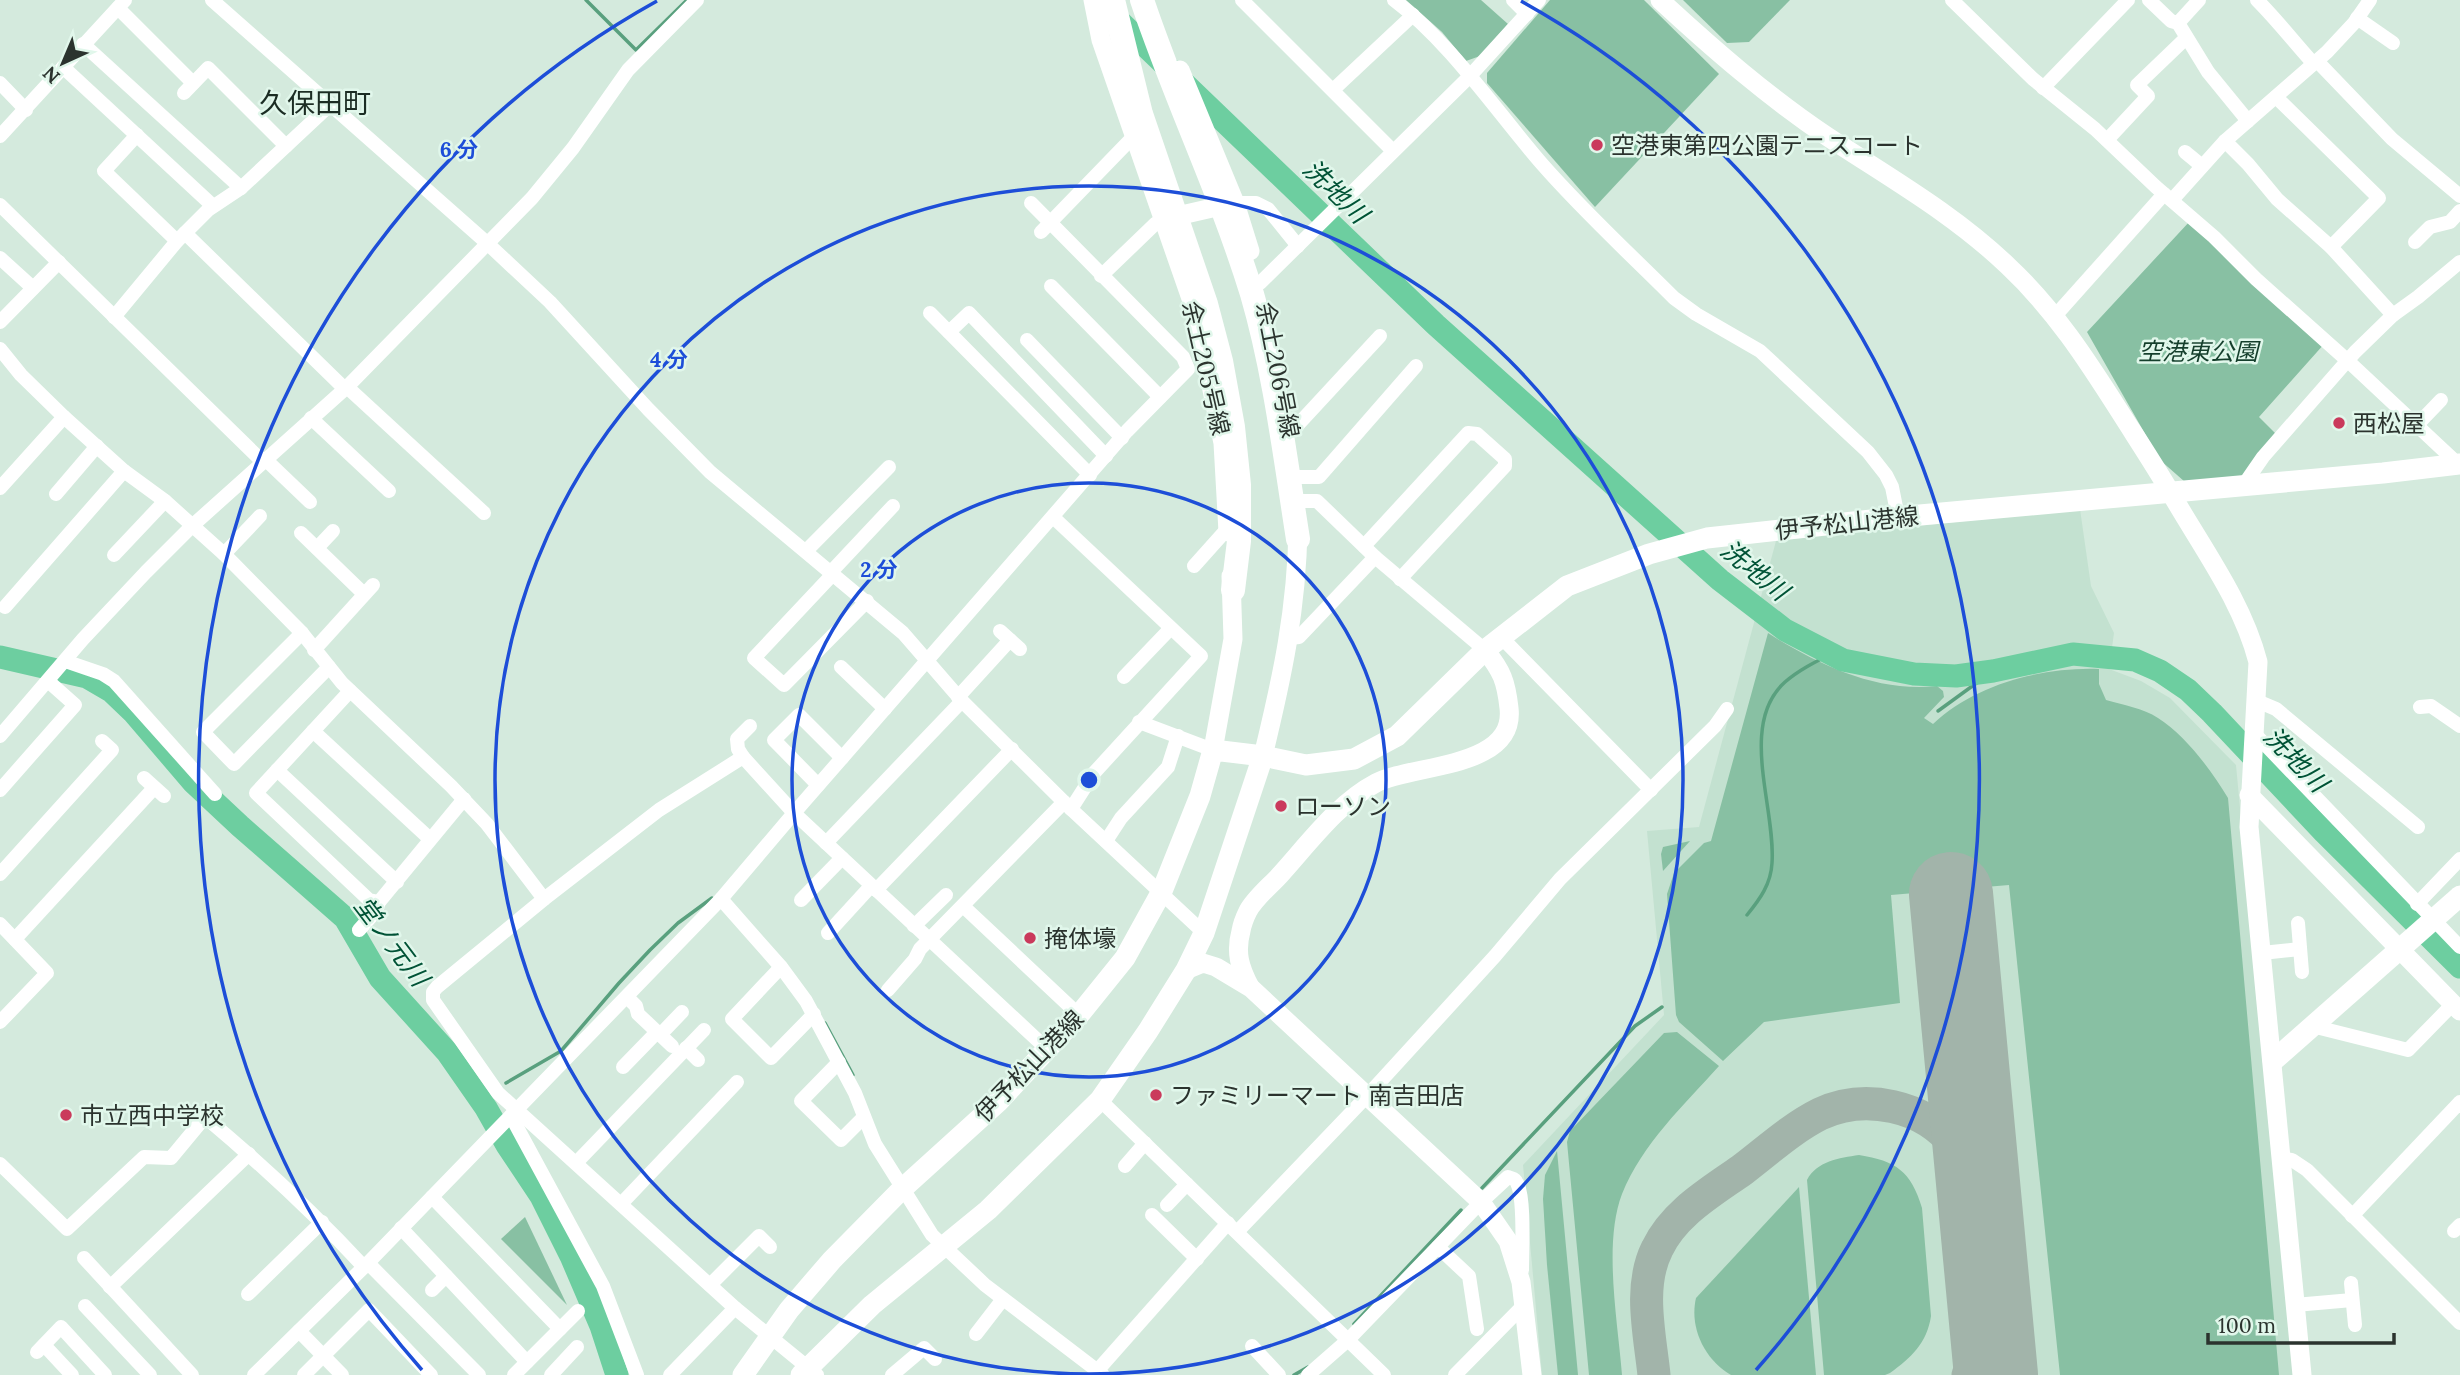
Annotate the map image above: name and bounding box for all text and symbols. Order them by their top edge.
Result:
north arrow [28,28,98,98]
text: N [37,61,65,89]
district label: 久保田町 [259,85,371,121]
place label: 空港東第四公園テニスコート [1611,130,1923,161]
text: 6 分 [440,136,478,163]
marker: 空港東第四公園テニスコート [1589,137,1605,153]
water label: 洗地川 [1296,152,1378,232]
street label: 余土205号線 [1176,298,1236,438]
street label: 余土206号線 [1250,299,1306,441]
park label: 空港東公園 [2138,336,2261,367]
text: 4 分 [650,346,688,373]
place label: 西松屋 [2353,408,2425,439]
marker: 西松屋 [2331,415,2347,431]
street label: 伊予松山港線 [1774,500,1920,546]
water label: 洗地川 [1714,533,1798,609]
text: 2 分 [860,556,898,583]
water label: 洗地川 [2257,719,2337,801]
centre of rings [1077,768,1101,792]
place label: ローソン [1295,791,1391,822]
marker: ローソン [1273,798,1289,814]
water label: 堂ノ元川 [348,890,438,995]
place label: 掩体壕 [1044,923,1116,954]
marker: 掩体壕 [1022,930,1038,946]
street label: 伊予松山港線 [968,1003,1090,1129]
place label: ファミリーマート 南吉田店 [1170,1080,1464,1111]
marker: ファミリーマート 南吉田店 [1148,1087,1164,1103]
place label: 市立西中学校 [80,1100,224,1131]
marker: 市立西中学校 [58,1107,74,1123]
scale bar [2208,1302,2394,1346]
text: 100 m [2218,1312,2276,1339]

